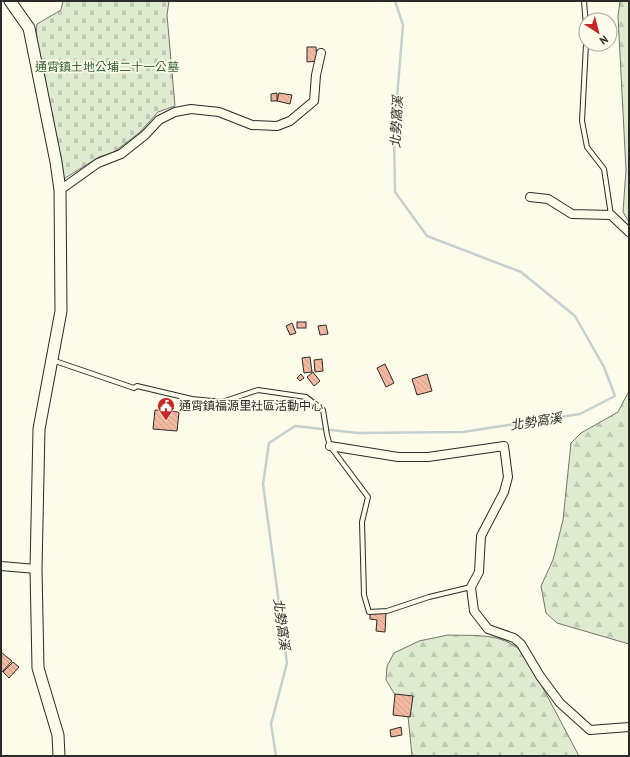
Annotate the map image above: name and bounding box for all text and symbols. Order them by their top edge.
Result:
north arrow [578,12,618,52]
text: N [597,32,611,48]
park label: 通霄鎮土地公埔二十一公墓 [35,59,179,74]
water label: 北勢窩溪 [387,94,406,148]
public building icon: 通霄鎮福源里社區活動中心 [156,396,176,421]
place label: 通霄鎮福源里社區活動中心 [179,398,323,413]
water label: 北勢窩溪 [509,409,565,434]
water label: 北勢窩溪 [269,597,294,653]

